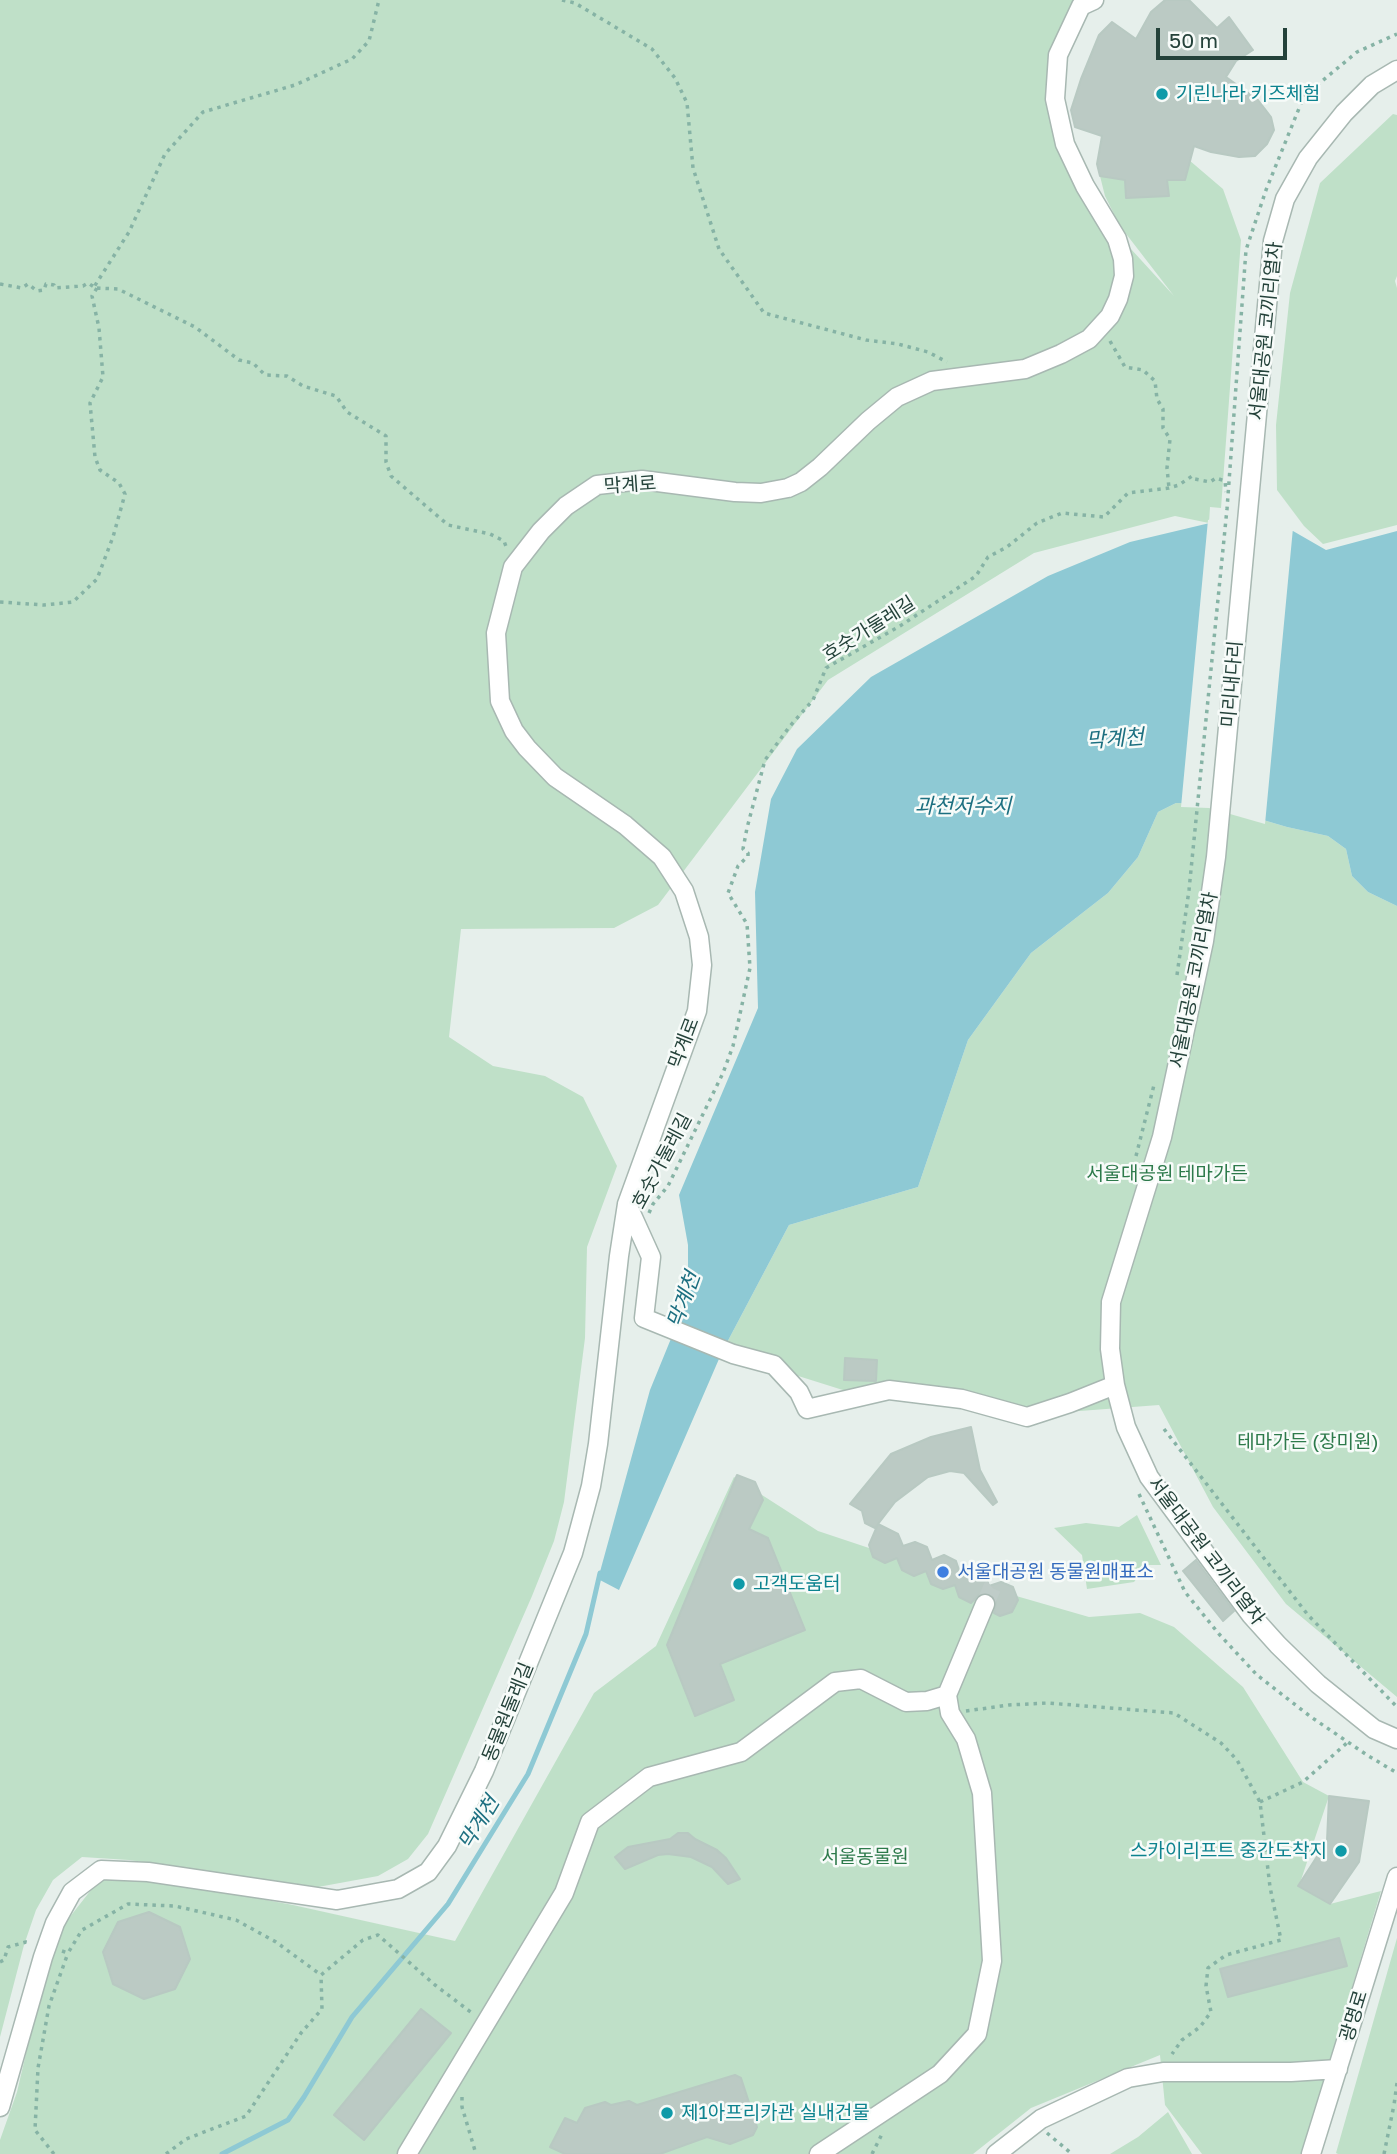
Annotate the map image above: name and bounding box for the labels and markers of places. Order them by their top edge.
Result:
place label: 기린나라 키즈체험 [1176,83,1321,105]
marker: 기린나라 키즈체험 [1154,86,1170,102]
place label: 서울대공원 동물원매표소 [957,1561,1154,1583]
marker: 서울대공원 동물원매표소 [935,1564,951,1580]
place label: 고객도움터 [753,1573,840,1595]
marker: 고객도움터 [731,1576,747,1592]
place label: 스카이리프트 중간도착지 [1130,1840,1327,1862]
marker: 스카이리프트 중간도착지 [1333,1843,1349,1859]
place label: 제1아프리카관 실내건물 [681,2102,870,2124]
marker: 제1아프리카관 실내건물 [659,2105,675,2121]

